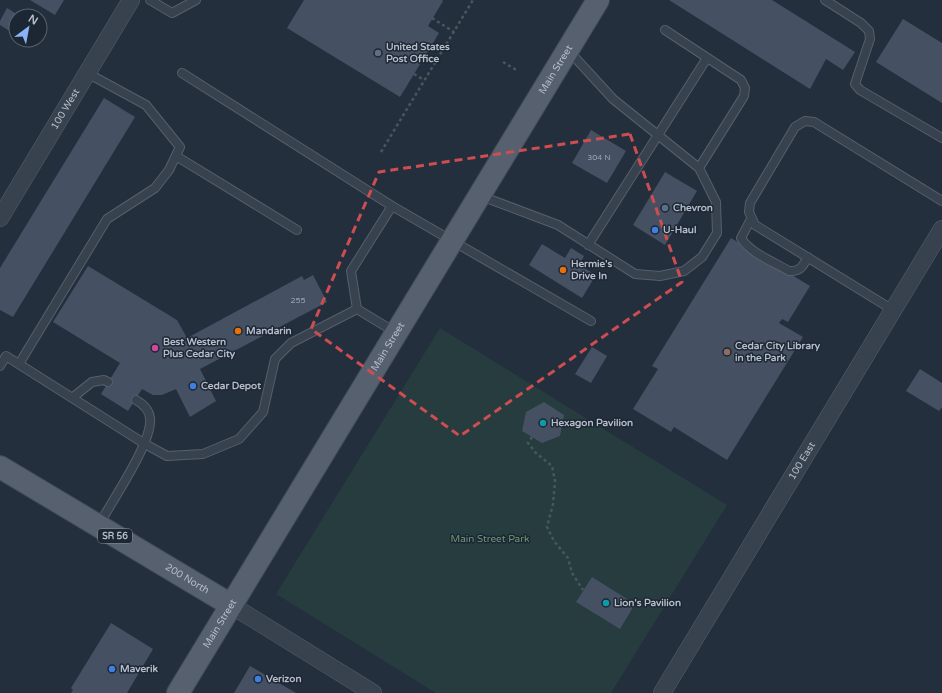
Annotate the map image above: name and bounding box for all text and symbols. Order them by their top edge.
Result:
north arrow [8,8,48,48]
text: N [26,12,40,28]
place label: United States Post Office [386,41,450,65]
street label: Main Street [536,43,575,96]
marker: United States Post Office [373,48,383,58]
street label: 100 West [49,86,82,132]
house number: 304 N [587,153,611,162]
place label: Chevron [673,202,713,214]
marker: Chevron [660,203,670,213]
place label: U-Haul [663,224,696,236]
marker: U-Haul [650,225,660,235]
place label: Hermie's Drive In [571,258,612,282]
marker: Hermie's Drive In [558,265,568,275]
house number: 255 [290,296,306,305]
street label: Main Street [368,320,407,373]
place label: Mandarin [246,325,292,337]
marker: Mandarin [233,326,243,336]
place label: Best Western Plus Cedar City [163,336,236,360]
place label: Cedar City Library in the Park [735,340,821,364]
marker: Best Western Plus Cedar City [150,343,160,353]
marker: Cedar City Library in the Park [722,347,732,357]
place label: Cedar Depot [201,380,261,392]
marker: Cedar Depot [188,381,198,391]
place label: Hexagon Pavilion [551,417,633,429]
marker: Hexagon Pavilion [538,418,548,428]
street label: 100 East [786,440,818,482]
road number: SR 56 [98,529,132,543]
park label: Main Street Park [451,533,530,545]
street label: 200 North [163,561,211,597]
street label: Main Street [201,597,239,650]
place label: Lion's Pavilion [614,597,681,609]
marker: Lion's Pavilion [601,598,611,608]
place label: Maverik [120,663,158,675]
marker: Maverik [107,664,117,674]
place label: Verizon [266,673,302,685]
marker: Verizon [253,674,263,684]

